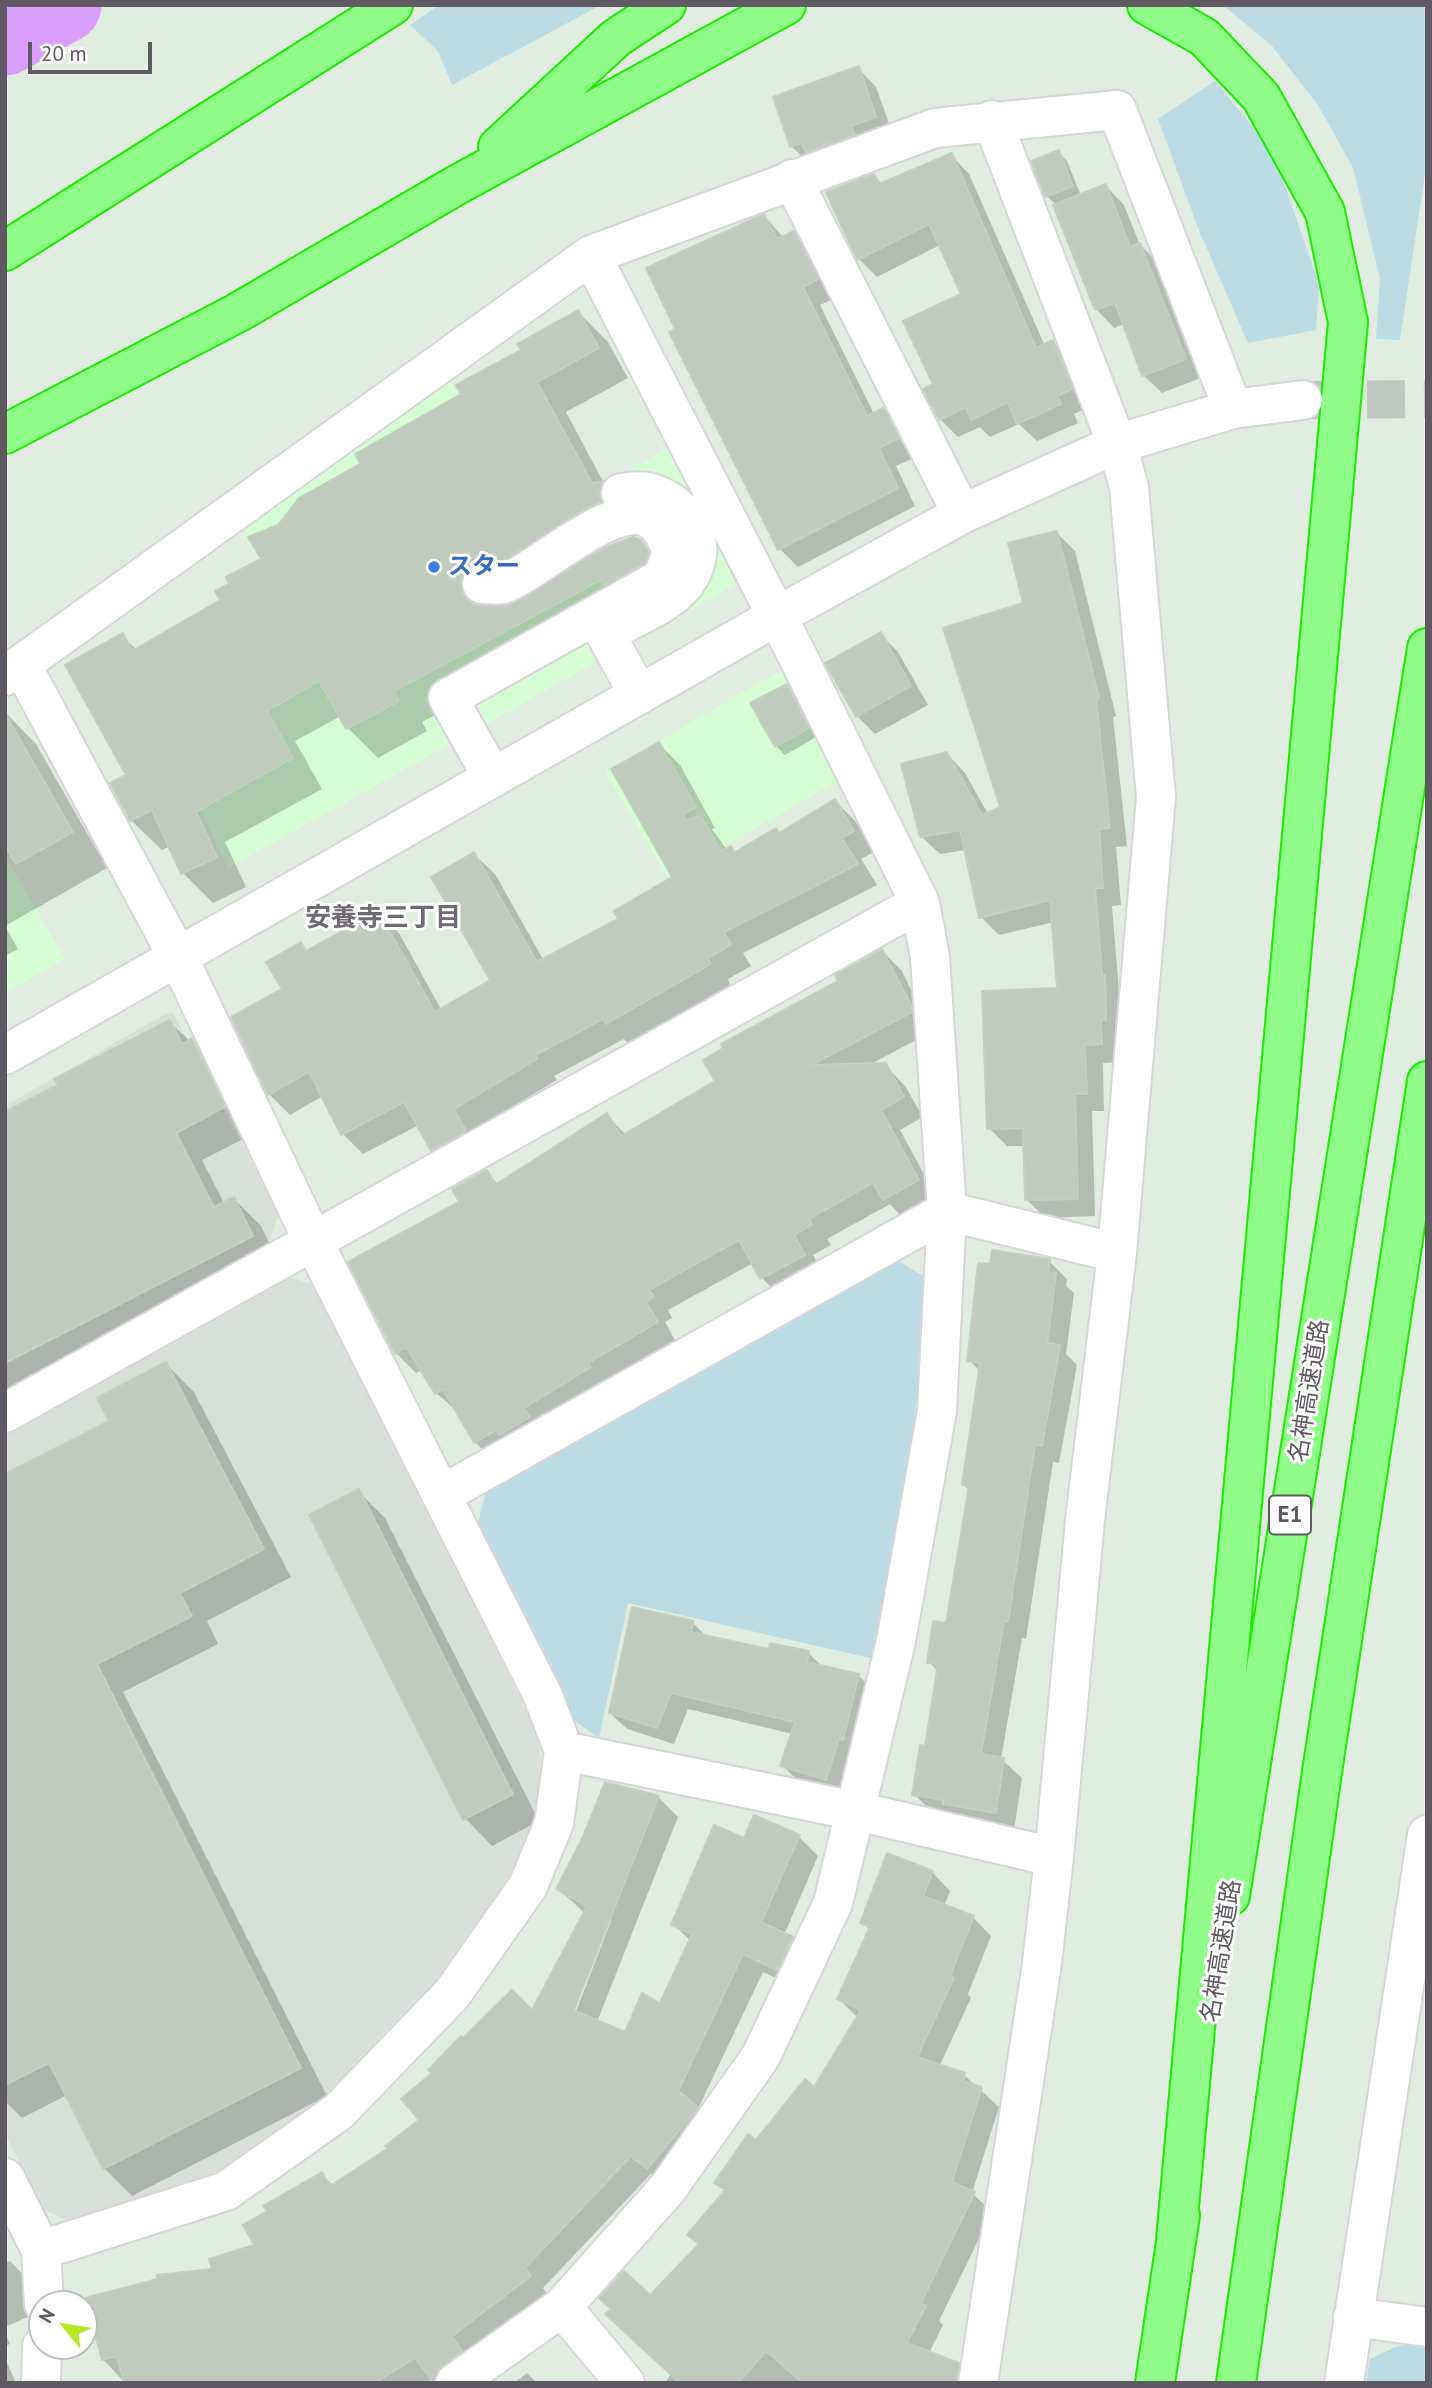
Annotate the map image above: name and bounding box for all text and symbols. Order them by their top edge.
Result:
scale bar [32,28,156,72]
text: 20 m [41,40,87,67]
place label: スター [448,553,520,581]
marker: スター [426,559,442,575]
district label: 安養寺三丁目 [305,903,461,935]
street label: 名神高速道路 [1285,1318,1335,1464]
road number: E1 [1269,1496,1311,1534]
street label: 名神高速道路 [1197,1878,1247,2024]
north arrow [28,2290,98,2360]
text: N [33,2304,60,2327]

